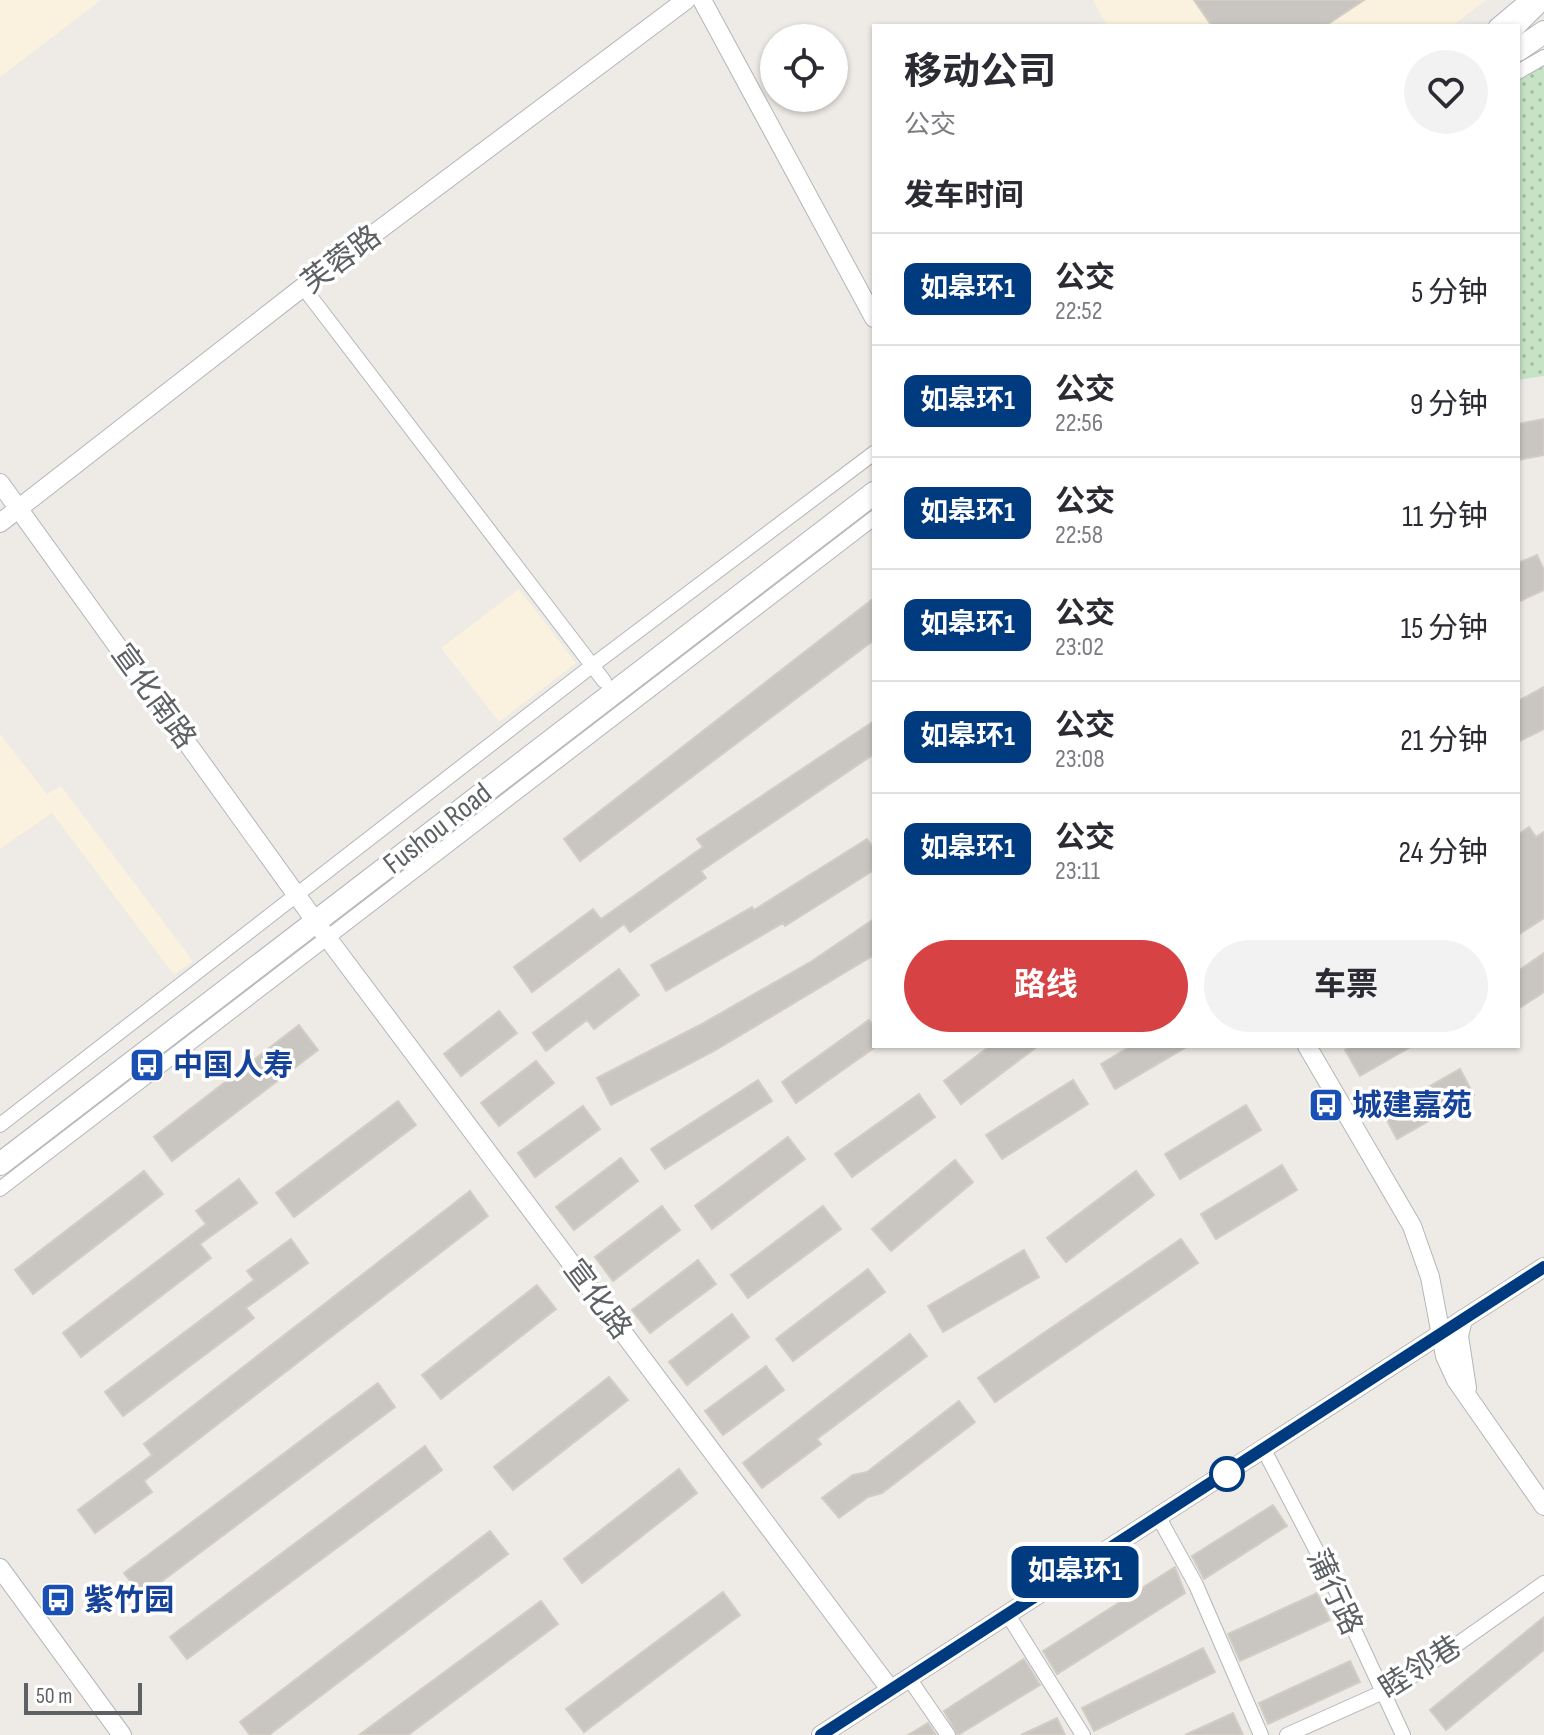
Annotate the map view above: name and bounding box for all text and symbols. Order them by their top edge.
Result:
map controls [760,24,848,112]
button: locate [760,24,848,112]
text: 移动公司 [904,50,1056,95]
button: heart [1404,50,1488,134]
text: 公交 [904,110,956,141]
text: 发车时间 [904,178,1024,214]
street label: 芙蓉路 [295,218,388,301]
text: 公交 [1055,260,1115,296]
text: 如皋环1 [920,272,1015,305]
text: 5 分钟 [1411,275,1488,311]
text: 22:52 [1055,296,1103,327]
text: 公交 [1055,372,1115,408]
text: 如皋环1 [920,384,1015,417]
text: 9 分钟 [1410,387,1488,423]
text: 22:56 [1055,408,1103,439]
text: 公交 [1055,484,1115,520]
text: 如皋环1 [920,496,1015,529]
text: 11 分钟 [1402,499,1488,535]
text: 22:58 [1055,520,1103,551]
text: 公交 [1055,596,1115,632]
text: 如皋环1 [920,608,1015,641]
text: 15 分钟 [1401,611,1488,647]
text: 23:02 [1055,632,1104,663]
street label: 宣化南路 [103,637,203,756]
text: 公交 [1055,708,1115,744]
text: 如皋环1 [920,720,1015,753]
text: 21 分钟 [1400,723,1488,759]
text: 23:08 [1055,744,1105,775]
street label: Fushou Road [376,775,499,882]
text: 公交 [1055,820,1115,856]
text: 如皋环1 [920,832,1015,865]
text: 24 分钟 [1399,835,1488,871]
text: 23:11 [1055,856,1100,887]
button: 路线 [904,940,1188,1032]
button: 车票 [1204,940,1488,1032]
bus stop icon: 中国人寿 [128,1046,166,1084]
place label: 中国人寿 [173,1048,293,1084]
bus stop icon: 城建嘉苑 [1307,1086,1345,1124]
place label: 城建嘉苑 [1352,1088,1472,1124]
street label: 宣化路 [556,1253,639,1346]
unlabelled marker [1210,1457,1244,1491]
street label: 蒲行路 [1299,1544,1369,1641]
line badge: 如皋环1 [1019,1546,1131,1598]
text: 如皋环1 [1028,1555,1122,1588]
bus stop icon: 紫竹园 [39,1581,77,1619]
place label: 紫竹园 [84,1583,174,1619]
street label: 睦邻巷 [1373,1629,1468,1707]
scale bar [24,1679,142,1715]
text: 50 m [36,1683,72,1710]

